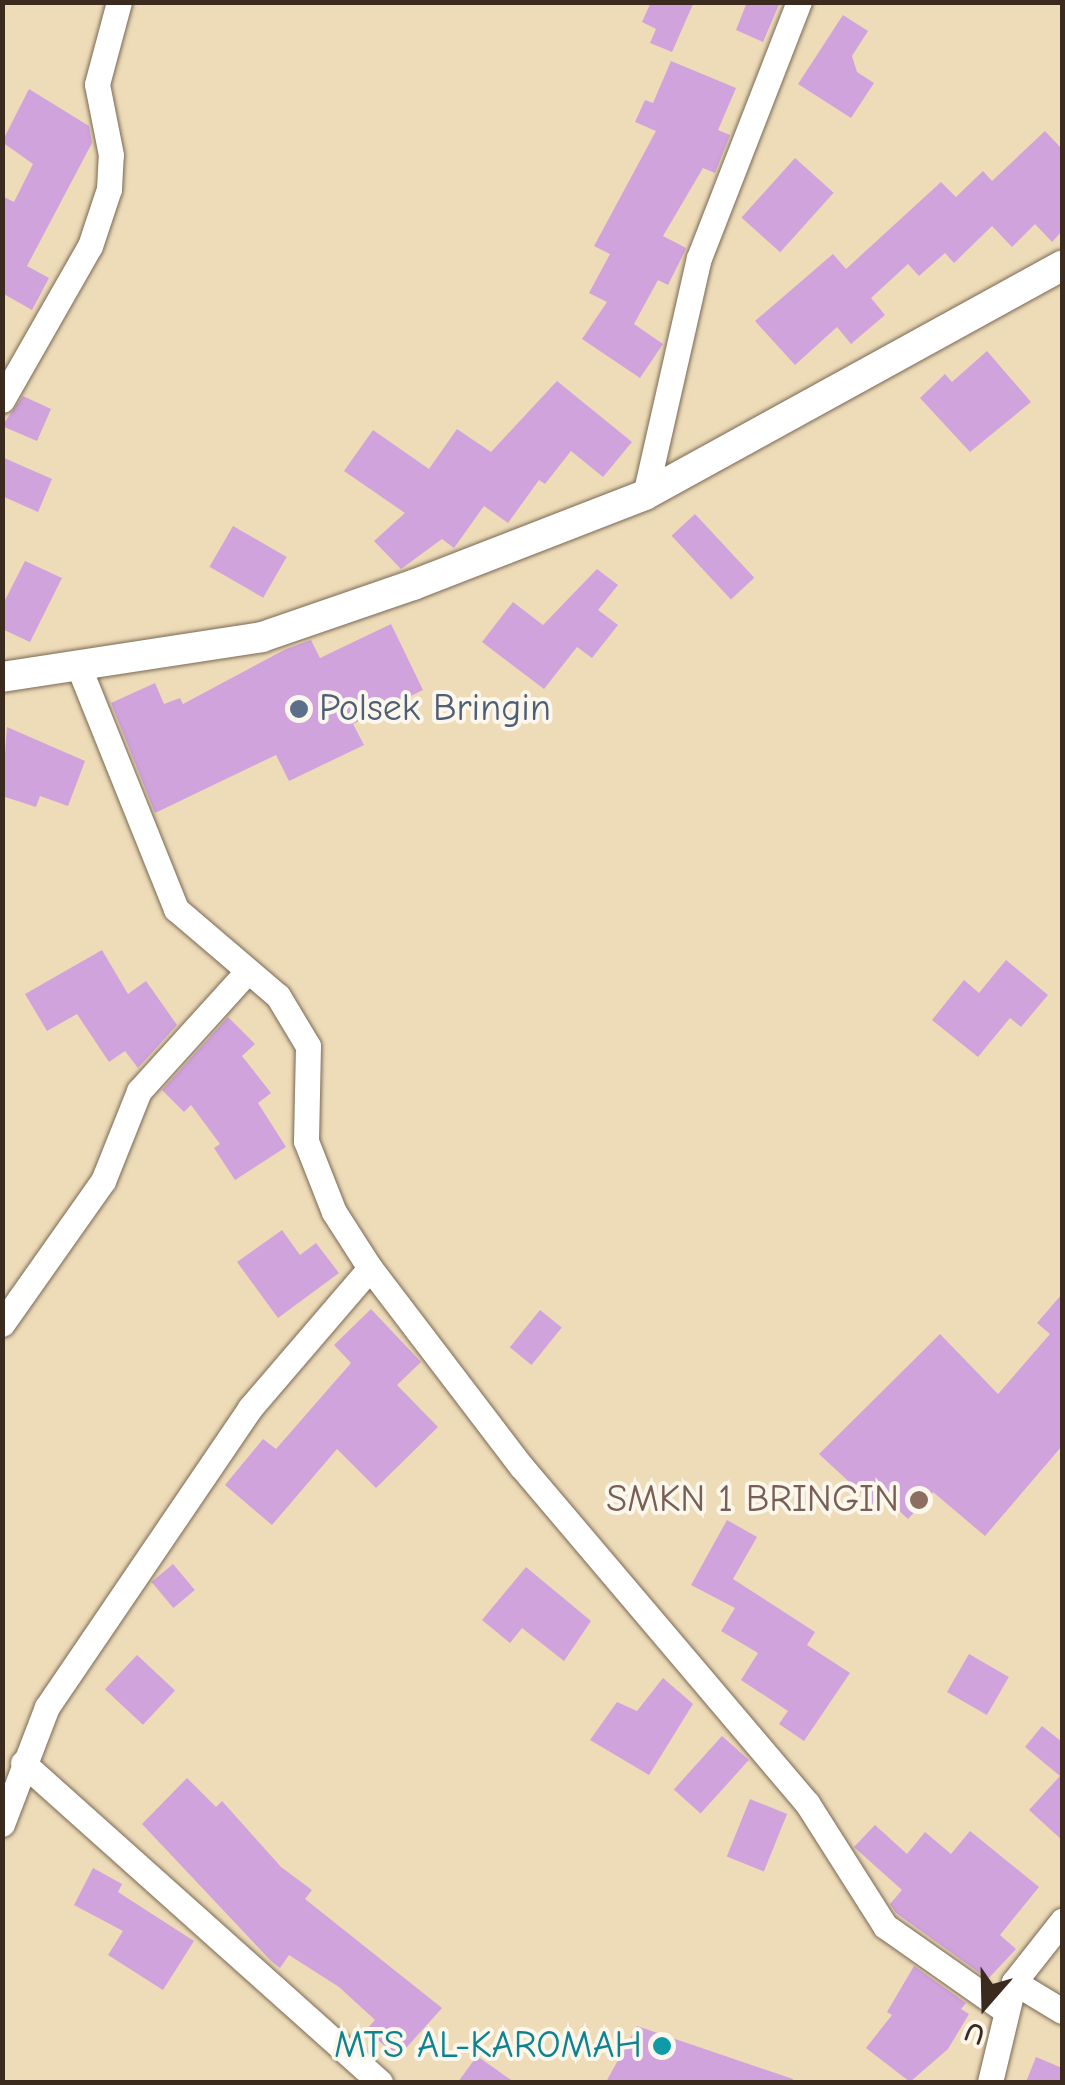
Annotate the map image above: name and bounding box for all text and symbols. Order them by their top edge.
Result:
place label: Polsek Bringin [319,686,551,732]
marker: Polsek Bringin [288,698,310,720]
place label: SMKN 1 BRINGIN [606,1477,899,1523]
marker: SMKN 1 BRINGIN [908,1489,930,1511]
north arrow [935,1955,1035,2055]
text: U [960,2015,989,2051]
place label: MTS AL-KAROMAH [334,2023,642,2069]
marker: MTS AL-KAROMAH [651,2035,673,2057]

